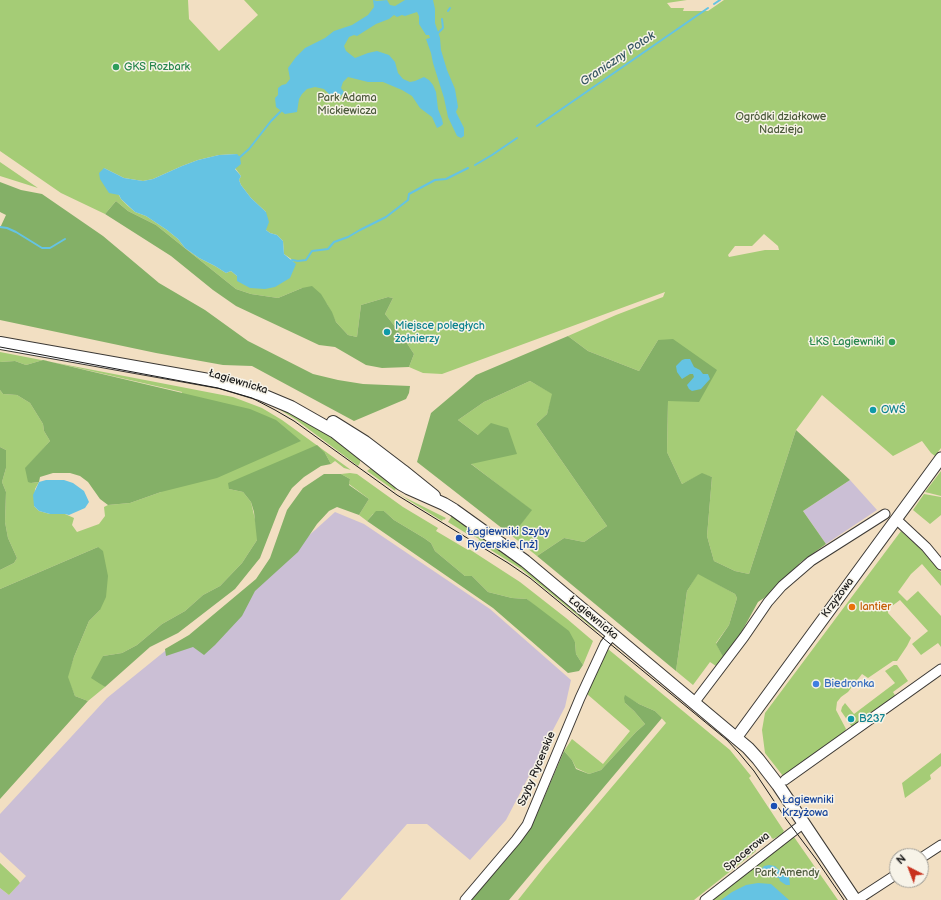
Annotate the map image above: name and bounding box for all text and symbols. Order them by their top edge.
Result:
water label: Graniczny Potok [578,29,658,89]
place label: GKS Rozbark [124,60,190,74]
marker: GKS Rozbark [111,62,121,72]
park label: Park Adama Mickiewicza [317,91,377,117]
park label: Ogródki działkowe Nadzieja [736,110,826,136]
place label: Miejsce poległych żołnierzy [395,319,485,345]
marker: Miejsce poległych żołnierzy [382,327,392,337]
place label: ŁKS Łagiewniki [809,335,884,349]
marker: ŁKS Łagiewniki [887,337,897,347]
street label: Łagiewnicka [207,367,269,397]
place label: OWŚ [881,403,906,417]
marker: OWŚ [868,405,878,415]
place label: Łagiewniki Szyby Rycerskie [nż] [467,525,550,551]
marker: Łagiewniki Szyby Rycerskie [nż] [454,533,464,543]
street label: Krzyżowa [819,575,857,621]
street label: Łagiewnicka [565,593,621,643]
place label: lantier [860,600,891,614]
marker: lantier [847,602,857,612]
place label: Biedronka [824,677,875,691]
marker: Biedronka [811,679,821,689]
place label: B237 [859,712,885,726]
marker: B237 [846,714,856,724]
street label: Szyby Rycerskie [515,730,559,808]
place label: Łagiewniki Krzyżowa [782,793,834,819]
marker: Łagiewniki Krzyżowa [769,801,779,811]
street label: Spacerowa [721,830,773,874]
north arrow [889,848,929,888]
text: N [894,852,909,867]
park label: Park Amendy [755,866,819,880]

